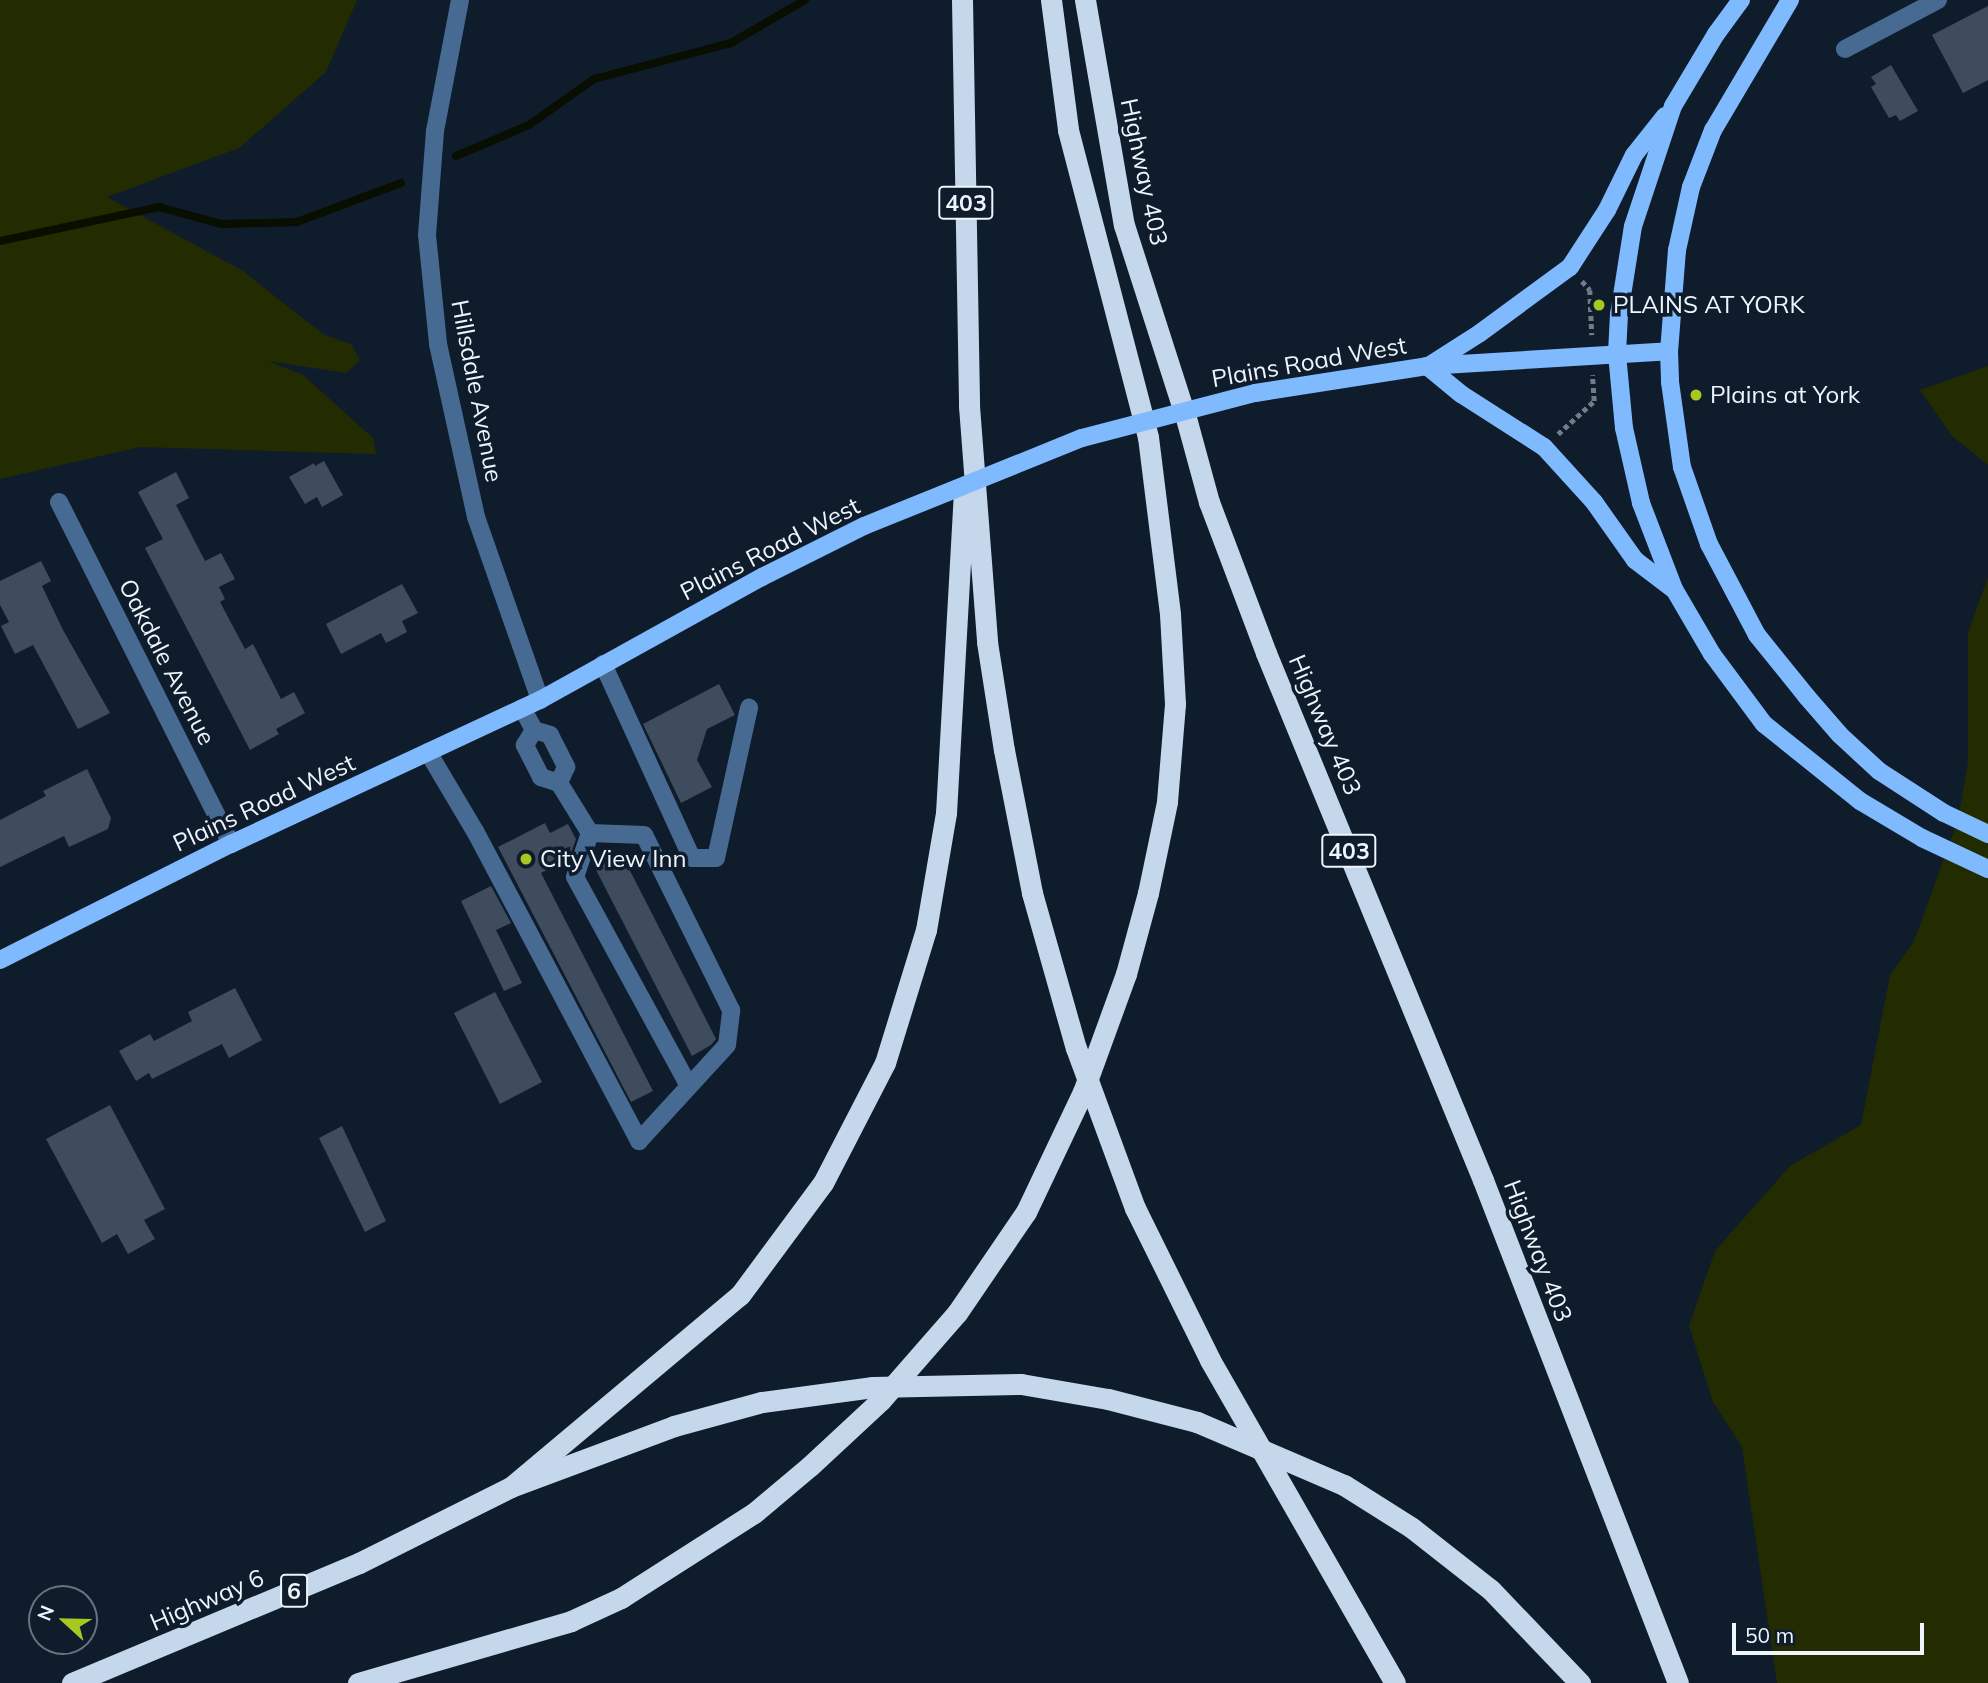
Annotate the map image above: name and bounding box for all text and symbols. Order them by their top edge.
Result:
street label: Highway 403 [1114,96,1174,248]
road number: 403 [938,184,994,222]
place label: PLAINS AT YORK [1613,291,1805,319]
marker: PLAINS AT YORK [1591,297,1607,313]
street label: Hillsdale Avenue [445,298,509,484]
street label: Plains Road West [1209,331,1409,393]
place label: Plains at York [1710,381,1860,409]
marker: Plains at York [1688,387,1704,403]
street label: Plains Road West [676,491,864,607]
street label: Oakdale Avenue [113,574,221,750]
street label: Highway 403 [1283,651,1367,799]
street label: Plains Road West [169,748,359,858]
road number: 403 [1321,832,1377,870]
place label: City View Inn [540,845,687,873]
marker: City View Inn [518,851,534,867]
street label: Highway 403 [1498,1176,1578,1326]
street label: Highway 6 [146,1563,268,1637]
road number: 6 [280,1572,308,1610]
north arrow [28,1585,98,1655]
text: N [32,1602,59,1624]
scale bar [1736,1610,1928,1654]
text: 50 m [1745,1622,1794,1648]

